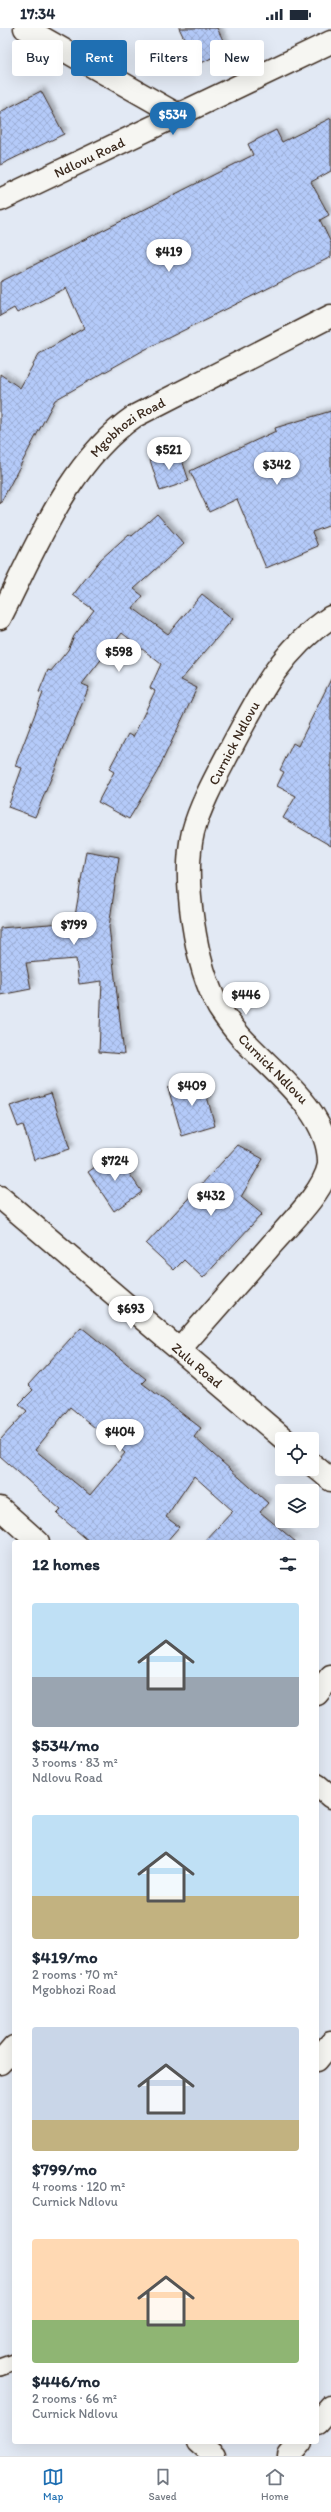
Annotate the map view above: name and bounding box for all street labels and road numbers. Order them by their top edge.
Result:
street label: Ndlovu Road [51,133,128,181]
street label: Mgobhozi Road [86,393,168,461]
street label: Curnick Ndlovu [205,698,263,788]
street label: Curnick Ndlovu [234,1030,312,1108]
street label: Zulu Road [168,1339,226,1392]

